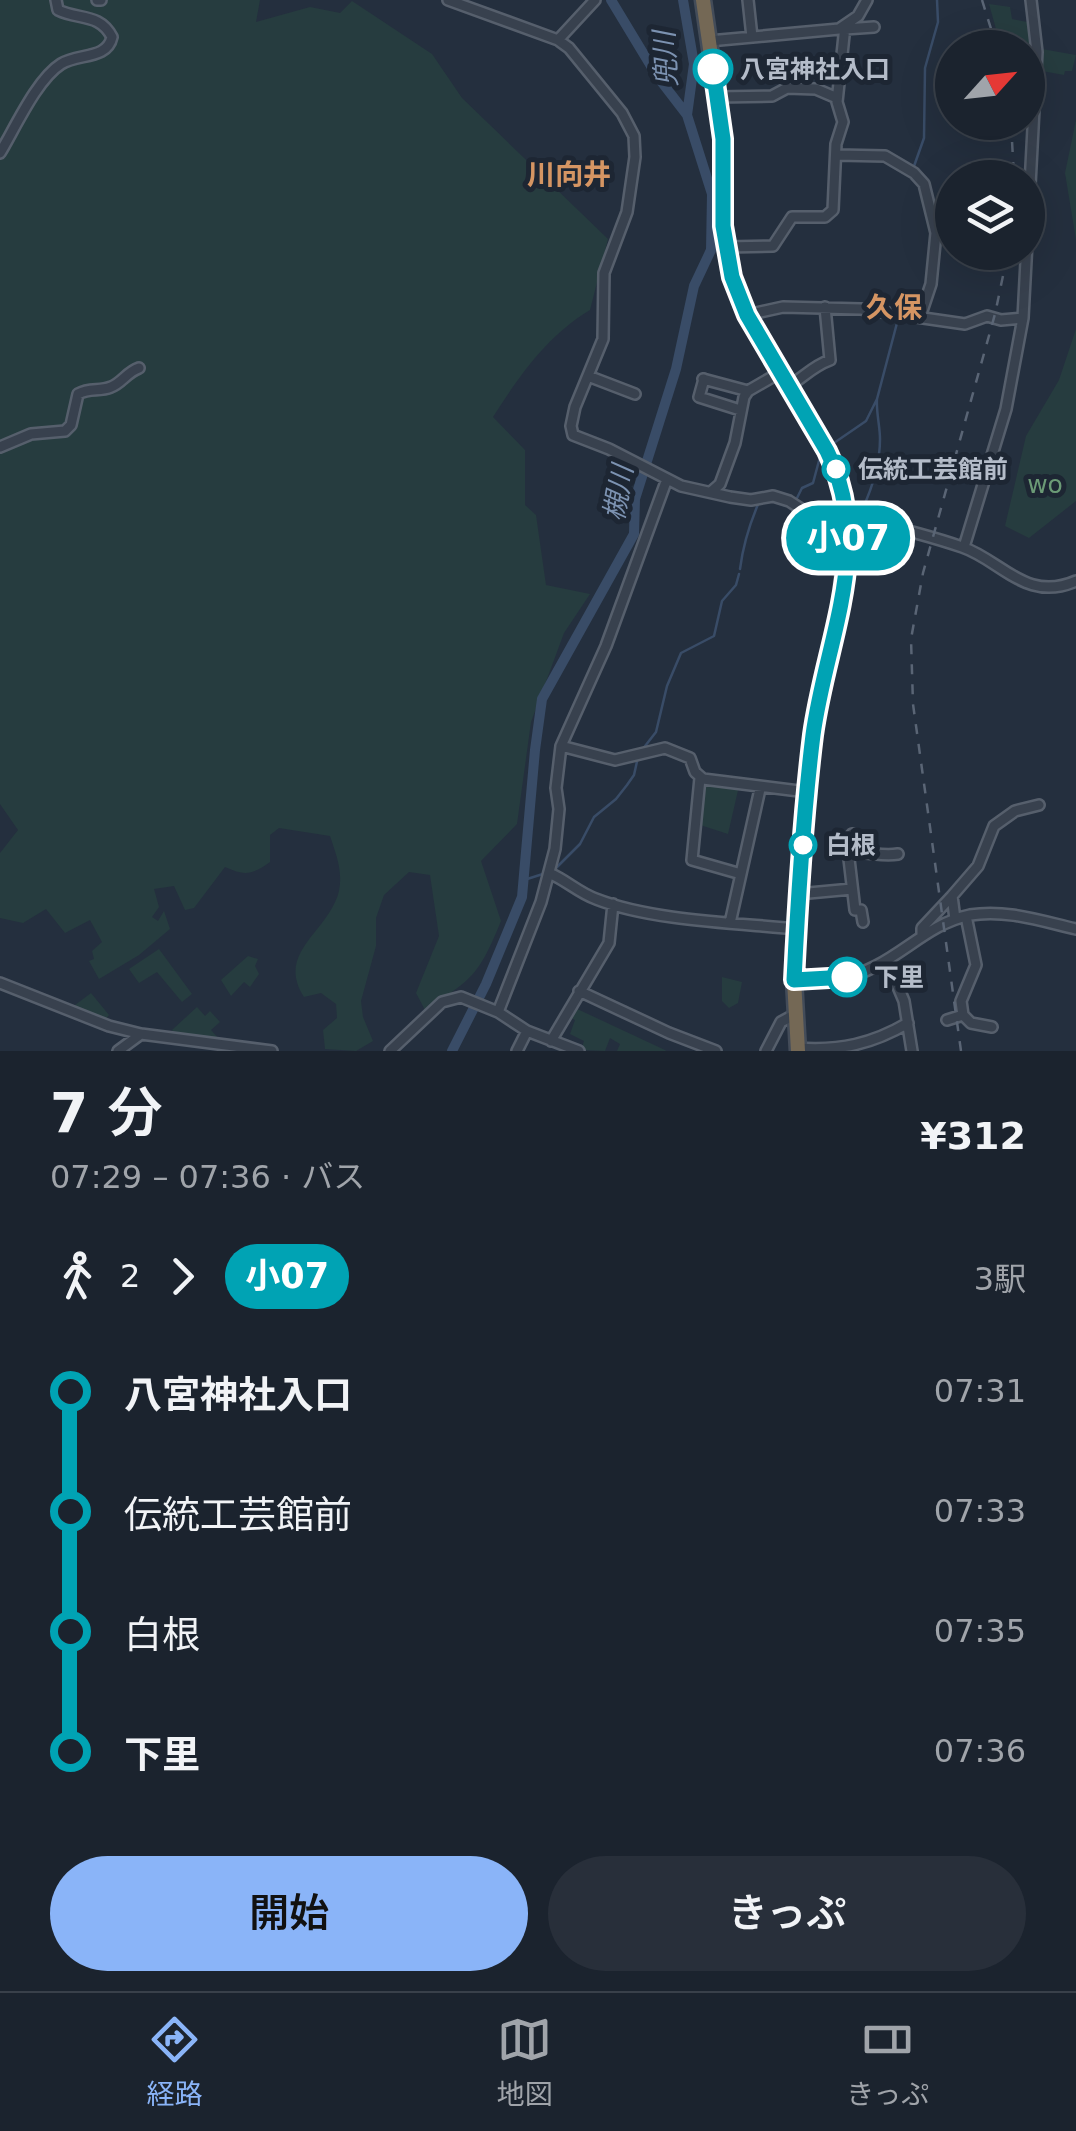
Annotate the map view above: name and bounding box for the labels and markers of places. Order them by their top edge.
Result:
marker: 八宮神社入口 [694,50,732,88]
place label: 八宮神社入口 [740,55,890,84]
place label: 伝統工芸館前 [858,455,1008,484]
marker: 伝統工芸館前 [823,456,849,482]
place label: 白根 [826,831,876,860]
marker: 白根 [790,832,816,858]
marker: 下里 [828,958,866,996]
place label: 下里 [874,963,924,992]

